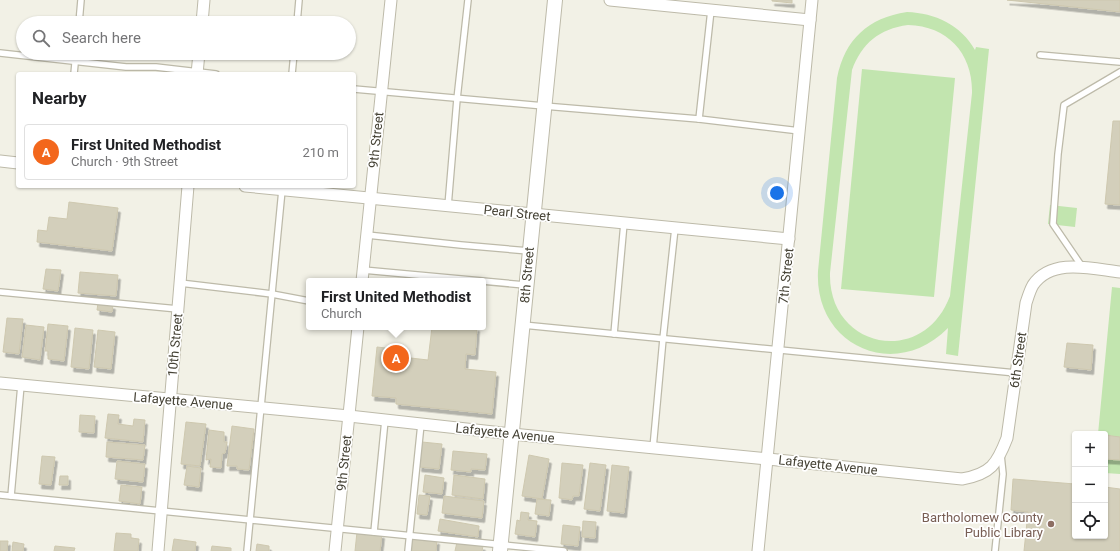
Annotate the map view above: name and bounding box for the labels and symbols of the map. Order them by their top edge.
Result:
street label: 9th Street [366,111,386,169]
your location [767,183,787,203]
street label: Pearl Street [483,202,551,224]
street label: 8th Street [517,246,537,304]
street label: 7th Street [776,247,796,305]
street label: 10th Street [165,313,185,377]
street label: 6th Street [1007,331,1029,389]
pin: A [383,343,409,373]
street label: Lafayette Avenue [133,389,233,413]
street label: Lafayette Avenue [455,420,555,446]
street label: 9th Street [334,434,354,492]
street label: Lafayette Avenue [778,452,878,478]
place label: Bartholomew County Public Library [922,510,1043,540]
marker: Bartholomew County Public Library [1046,519,1056,529]

